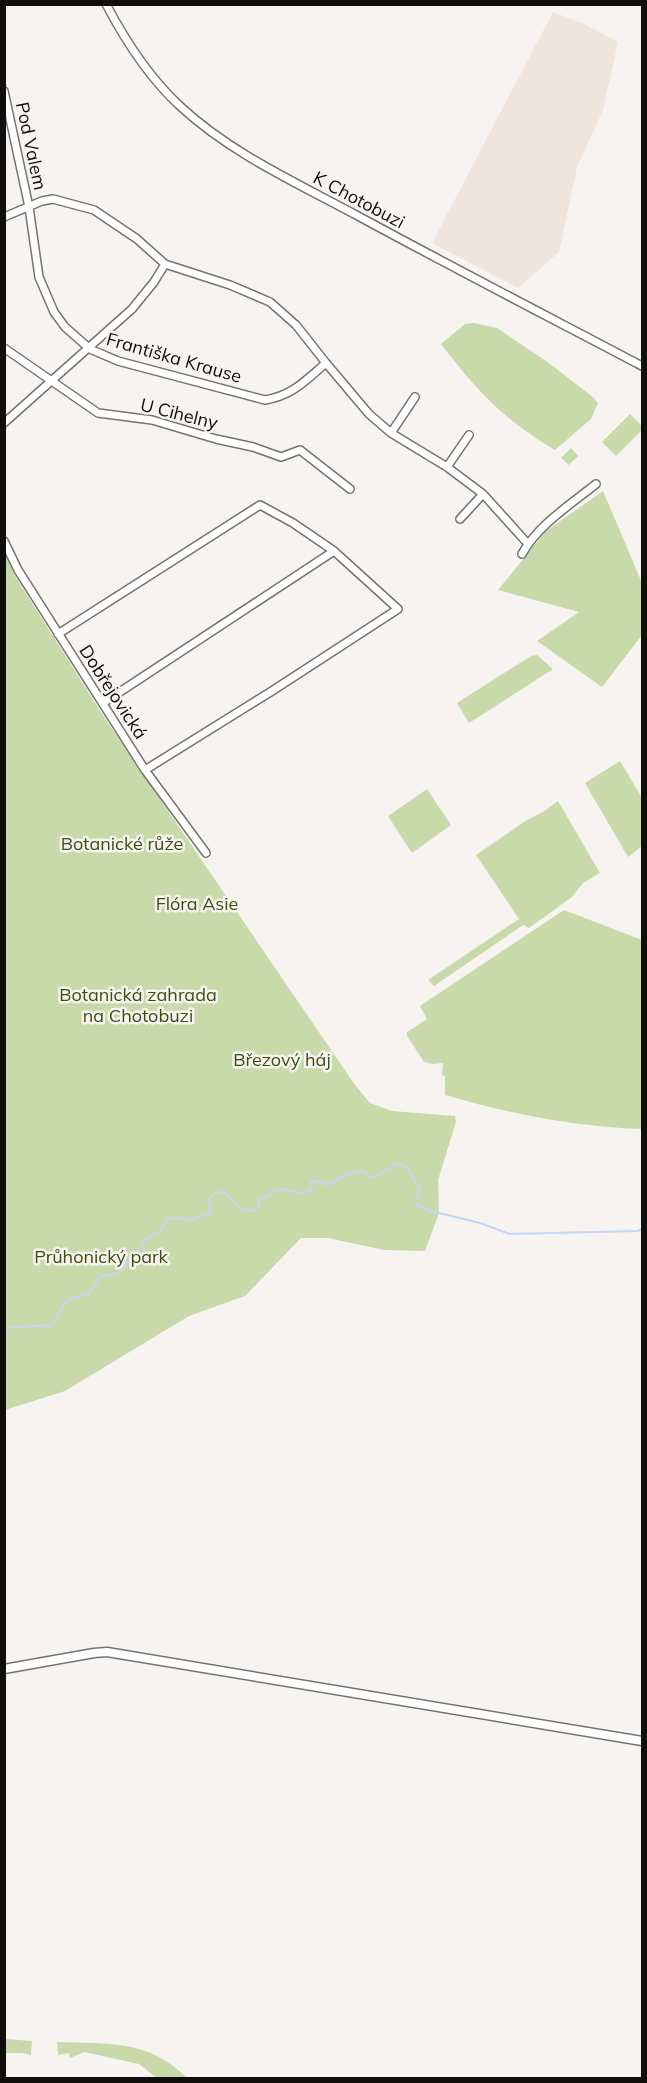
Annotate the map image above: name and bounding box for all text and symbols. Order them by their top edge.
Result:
street label: Pod Valem [11,100,52,192]
street label: K Chotobuzi [309,166,409,233]
street label: Františka Krause [104,327,244,388]
street label: U Cihelny [138,393,221,434]
street label: Dobřejovická [74,640,152,743]
park label: Botanické růže [61,832,183,855]
park label: Flóra Asie [156,892,238,915]
park label: Botanická zahrada na Chotobuzi [59,983,217,1027]
park label: Březový háj [233,1048,331,1071]
park label: Průhonický park [34,1245,169,1268]

